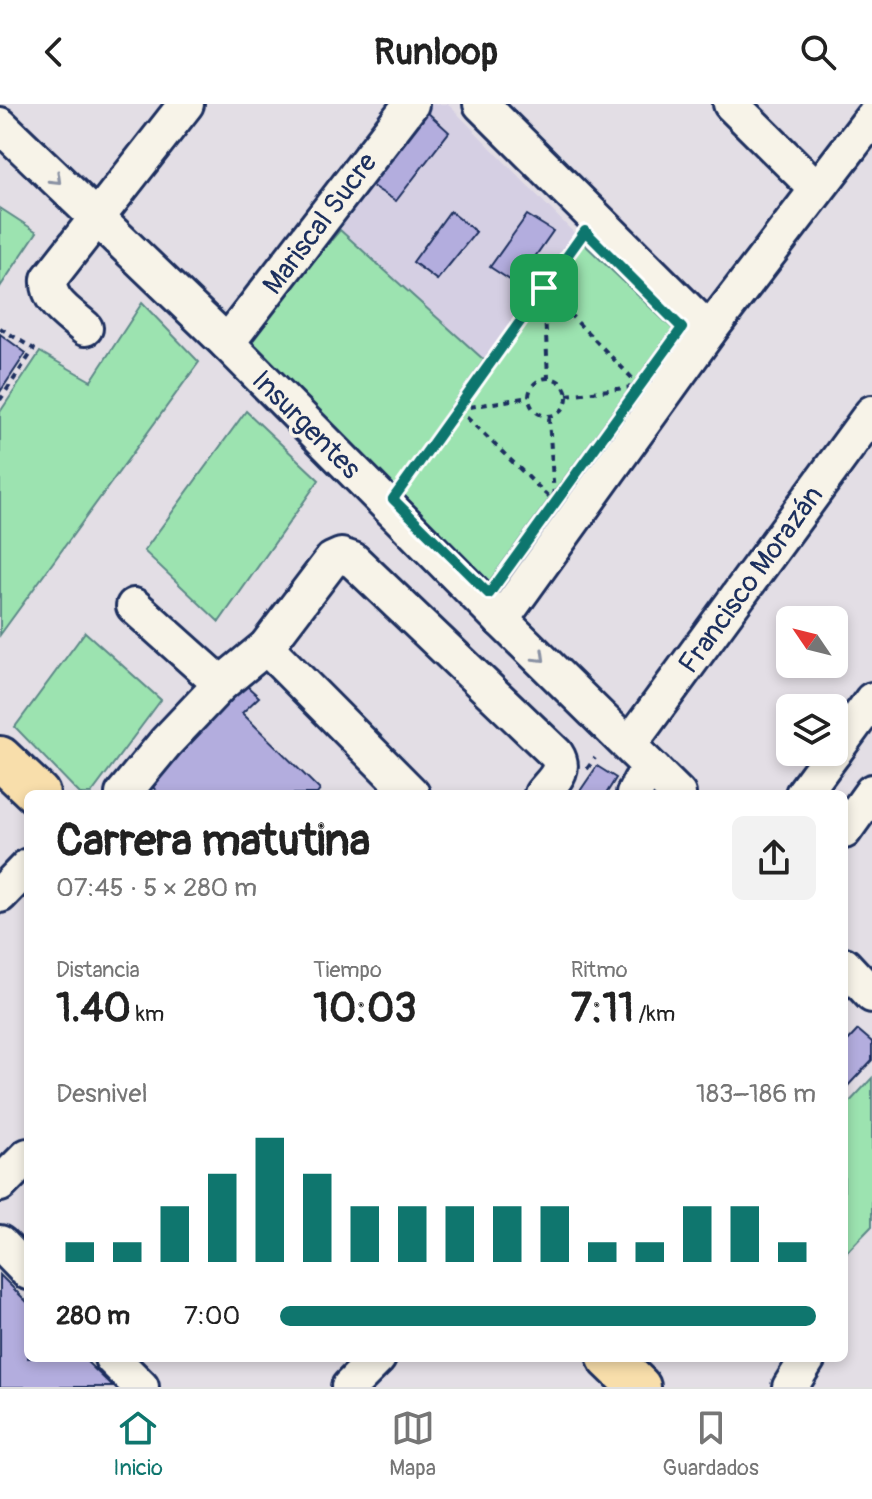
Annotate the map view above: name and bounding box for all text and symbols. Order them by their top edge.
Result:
icon: back [32,30,76,74]
text: Runloop [374,30,498,75]
icon: search [796,30,840,74]
street label: Mariscal Sucre [256,146,385,302]
one-way arrow [47,170,61,185]
pin [510,254,578,322]
icon: arrive [522,266,566,310]
street label: Insurgentes [244,363,368,487]
street label: Francisco Morazán [671,479,831,681]
north arrow [776,606,848,678]
map controls [776,606,848,766]
one-way arrow [531,648,545,663]
button: layers [776,694,848,766]
text: Carrera matutina [56,814,370,869]
button: share [732,816,816,900]
text: 07:45 · 5 × 280 m [56,872,257,904]
text: Distancia [56,956,140,984]
text: Tiempo [313,956,382,984]
text: Ritmo [571,956,628,984]
text: 1.40 [56,984,131,1033]
text: 10:03 [313,984,417,1033]
text: 7:11 [571,984,634,1033]
text: km [131,1000,164,1028]
text: /km [634,1000,675,1028]
text: Desnivel [56,1078,148,1110]
text: 183–186 m [696,1078,816,1110]
text: 280 m [56,1300,130,1332]
text: 7:00 [184,1300,240,1332]
tab: Inicio [113,1406,163,1482]
tab: Mapa [389,1406,436,1482]
tab: Guardados [662,1406,759,1482]

